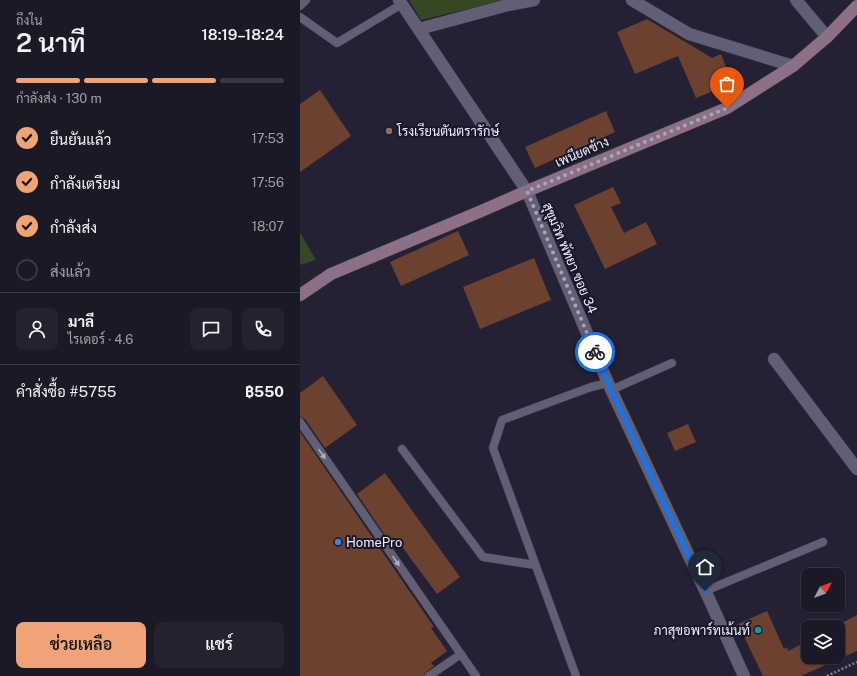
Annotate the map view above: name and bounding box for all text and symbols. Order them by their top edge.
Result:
text: ถึงใน [16,13,43,28]
text: 18:19–18:24 [201,26,284,43]
text: 2 นาที [16,27,85,58]
pin [710,67,744,108]
icon: bag [716,73,738,95]
text: กำลังส่ง · 130 m [16,91,102,106]
place label: โรงเรียนตันตรารักษ์ [396,122,500,139]
marker: โรงเรียนตันตรารักษ์ [384,126,394,136]
icon: check [16,127,38,149]
text: ยืนยันแล้ว [50,131,111,148]
text: 17:53 [251,131,284,146]
street label: เพนียดช้าง [552,132,611,170]
icon: check [16,171,38,193]
text: กำลังเตรียม [50,175,120,192]
text: 17:56 [252,175,284,190]
street label: สุขุมวิท พัทยา ซอย 34 [538,200,601,316]
icon: check [16,215,38,237]
text: กำลังส่ง [50,219,97,236]
text: 18:07 [252,219,284,234]
text: ส่งแล้ว [50,263,91,280]
button: person [16,308,58,350]
button: chat [190,308,232,350]
button: phone [242,308,284,350]
text: มาลี [68,313,94,330]
text: ไรเดอร์ · 4.6 [68,332,133,347]
courier [575,332,615,372]
icon: bike [584,341,606,363]
text: คำสั่งซื้อ #5755 [16,383,116,400]
text: ฿550 [245,383,284,400]
one-way arrow [318,449,326,460]
place label: HomePro [346,535,402,550]
marker: HomePro [333,537,343,547]
pin [688,550,722,591]
one-way arrow [392,556,400,566]
icon: home [694,556,716,578]
north arrow [801,568,845,612]
map controls [801,568,845,664]
button: layers [801,620,845,664]
place label: ภาสุขอพาร์ทเม้นท์ [653,621,750,640]
button: ช่วยเหลือ [16,622,146,668]
button: แชร์ [154,622,284,668]
marker: ภาสุขอพาร์ทเม้นท์ [753,625,763,635]

